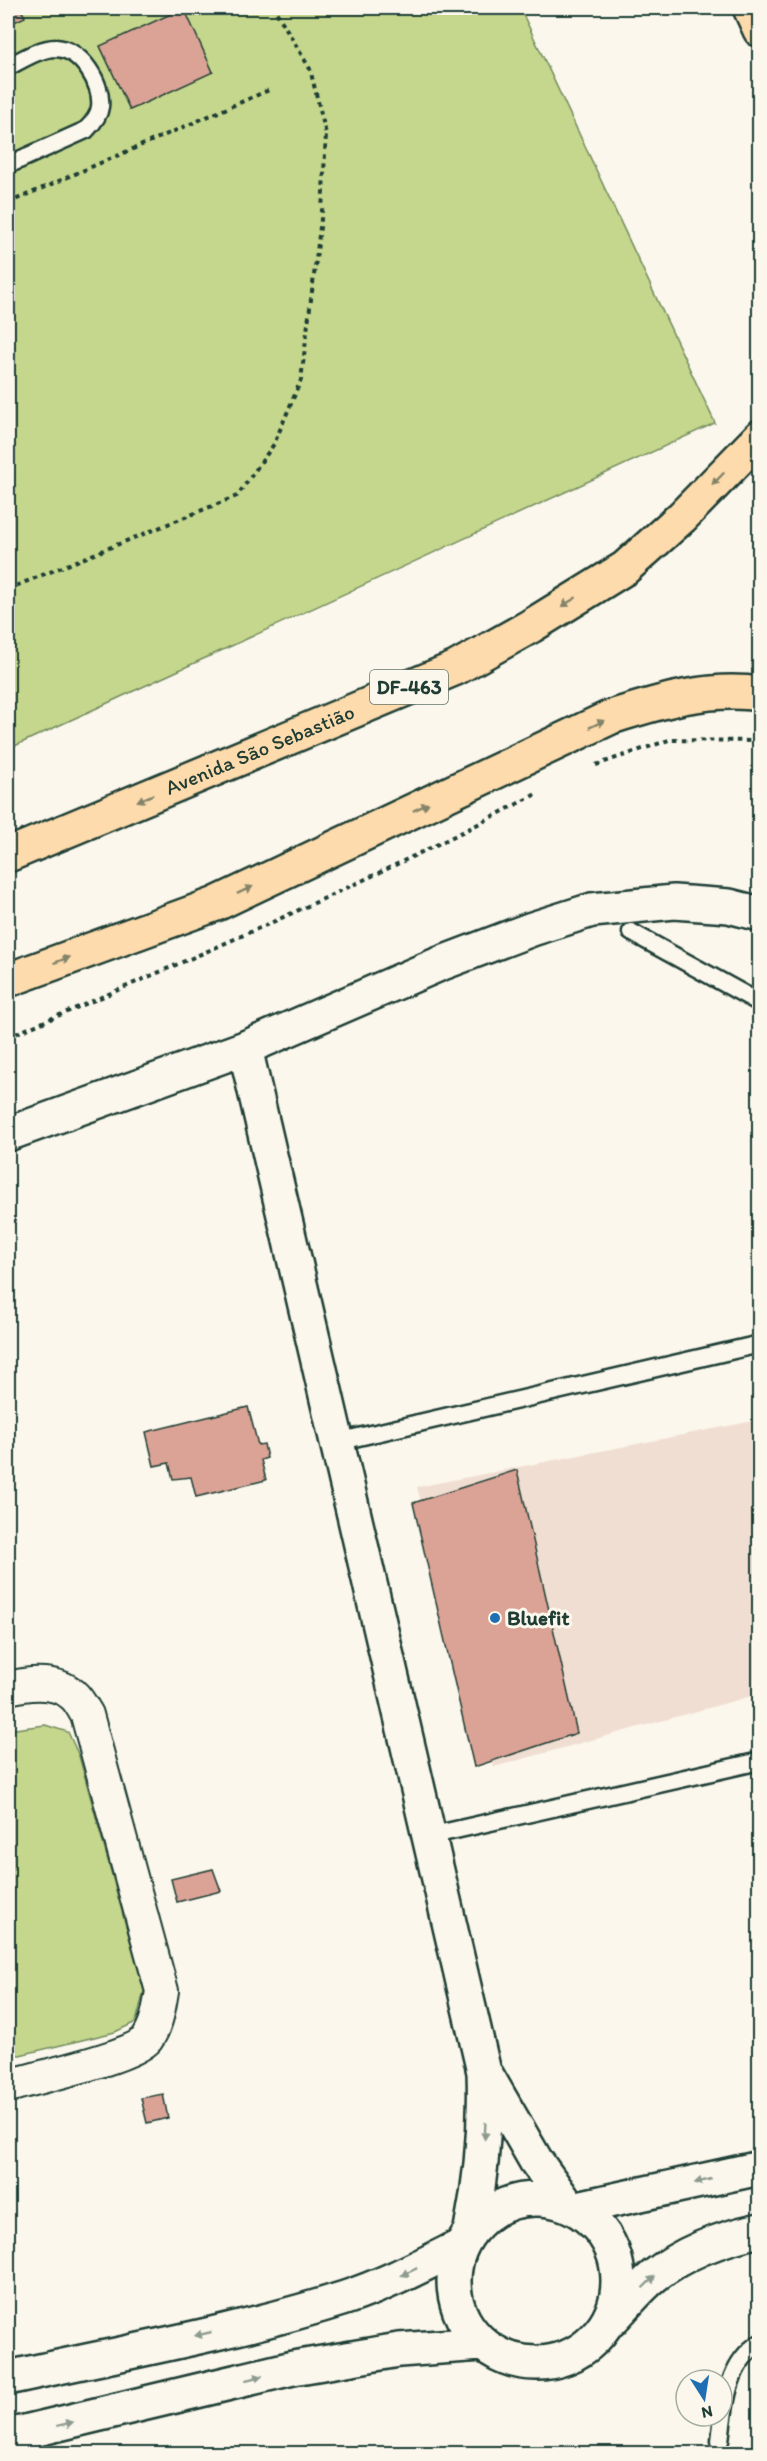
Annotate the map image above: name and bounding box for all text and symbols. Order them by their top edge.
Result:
one-way arrow [712,471,726,485]
one-way arrow [561,597,577,608]
road number: DF-463 [370,670,448,704]
street label: Avenida São Sebastião [161,699,358,800]
one-way arrow [589,719,606,728]
one-way arrow [135,793,153,803]
one-way arrow [412,803,429,812]
one-way arrow [236,886,253,895]
one-way arrow [54,954,72,964]
place label: Bluefit [507,1605,569,1630]
marker: Bluefit [488,1611,502,1625]
one-way arrow [480,2121,490,2140]
one-way arrow [693,2176,712,2186]
one-way arrow [400,2268,418,2277]
one-way arrow [641,2275,655,2289]
one-way arrow [193,2330,212,2339]
north arrow [674,2368,734,2428]
one-way arrow [245,2372,263,2382]
text: N [700,2402,714,2423]
one-way arrow [56,2418,74,2428]

